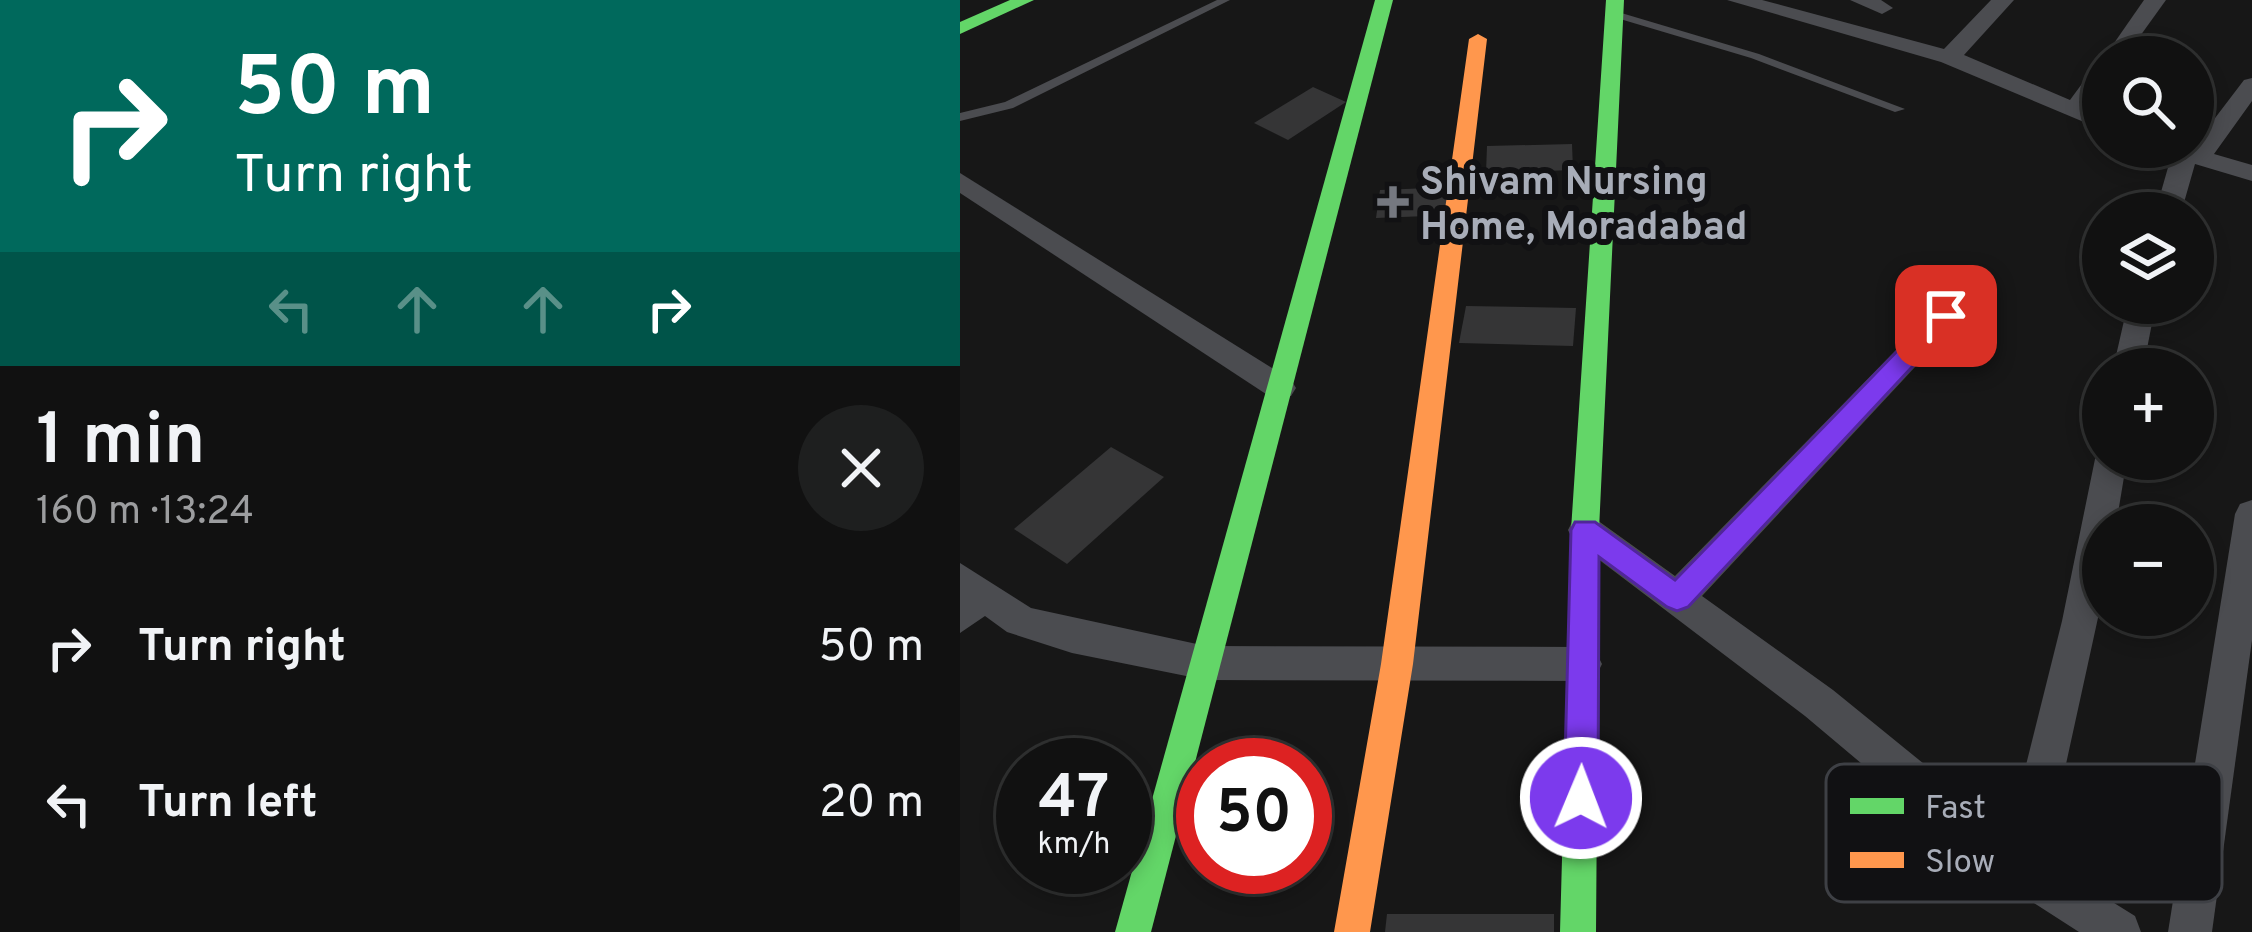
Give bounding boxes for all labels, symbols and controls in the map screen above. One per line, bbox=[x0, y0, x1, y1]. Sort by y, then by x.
map controls bbox=[2082, 36, 2214, 636]
button: search bbox=[2082, 36, 2214, 168]
text: 50 m bbox=[234, 39, 435, 145]
icon: right bbox=[36, 48, 192, 204]
text: Turn right bbox=[234, 143, 473, 212]
place label: Shivam Nursing Home, Moradabad bbox=[1420, 160, 1747, 254]
marker: Shivam Nursing Home, Moradabad bbox=[1377, 186, 1409, 218]
button: layers bbox=[2082, 192, 2214, 324]
pin bbox=[1895, 265, 1997, 367]
icon: left bbox=[258, 276, 324, 342]
icon: ahead bbox=[384, 276, 450, 342]
icon: ahead bbox=[510, 276, 576, 342]
icon: right bbox=[636, 276, 702, 342]
icon: arrive bbox=[1913, 283, 1979, 349]
button: + bbox=[2082, 348, 2214, 480]
text: 1 min bbox=[36, 398, 206, 490]
button: close bbox=[798, 405, 924, 531]
text: 160 m · 13:24 bbox=[36, 489, 254, 538]
button: − bbox=[2082, 504, 2214, 636]
icon: right bbox=[36, 615, 102, 681]
text: Turn right bbox=[138, 620, 346, 677]
text: 50 m bbox=[819, 620, 924, 677]
position arrow bbox=[1518, 735, 1644, 861]
speed limit sign: 50 bbox=[1176, 738, 1332, 894]
text: 47 bbox=[1039, 763, 1109, 839]
legend bbox=[1826, 764, 2222, 902]
icon: left bbox=[36, 771, 102, 837]
text: Turn left bbox=[138, 776, 317, 833]
text: 20 m bbox=[819, 776, 924, 833]
text: Fast bbox=[1925, 789, 1986, 831]
text: km/h bbox=[1038, 827, 1110, 864]
text: Slow bbox=[1925, 843, 1995, 885]

